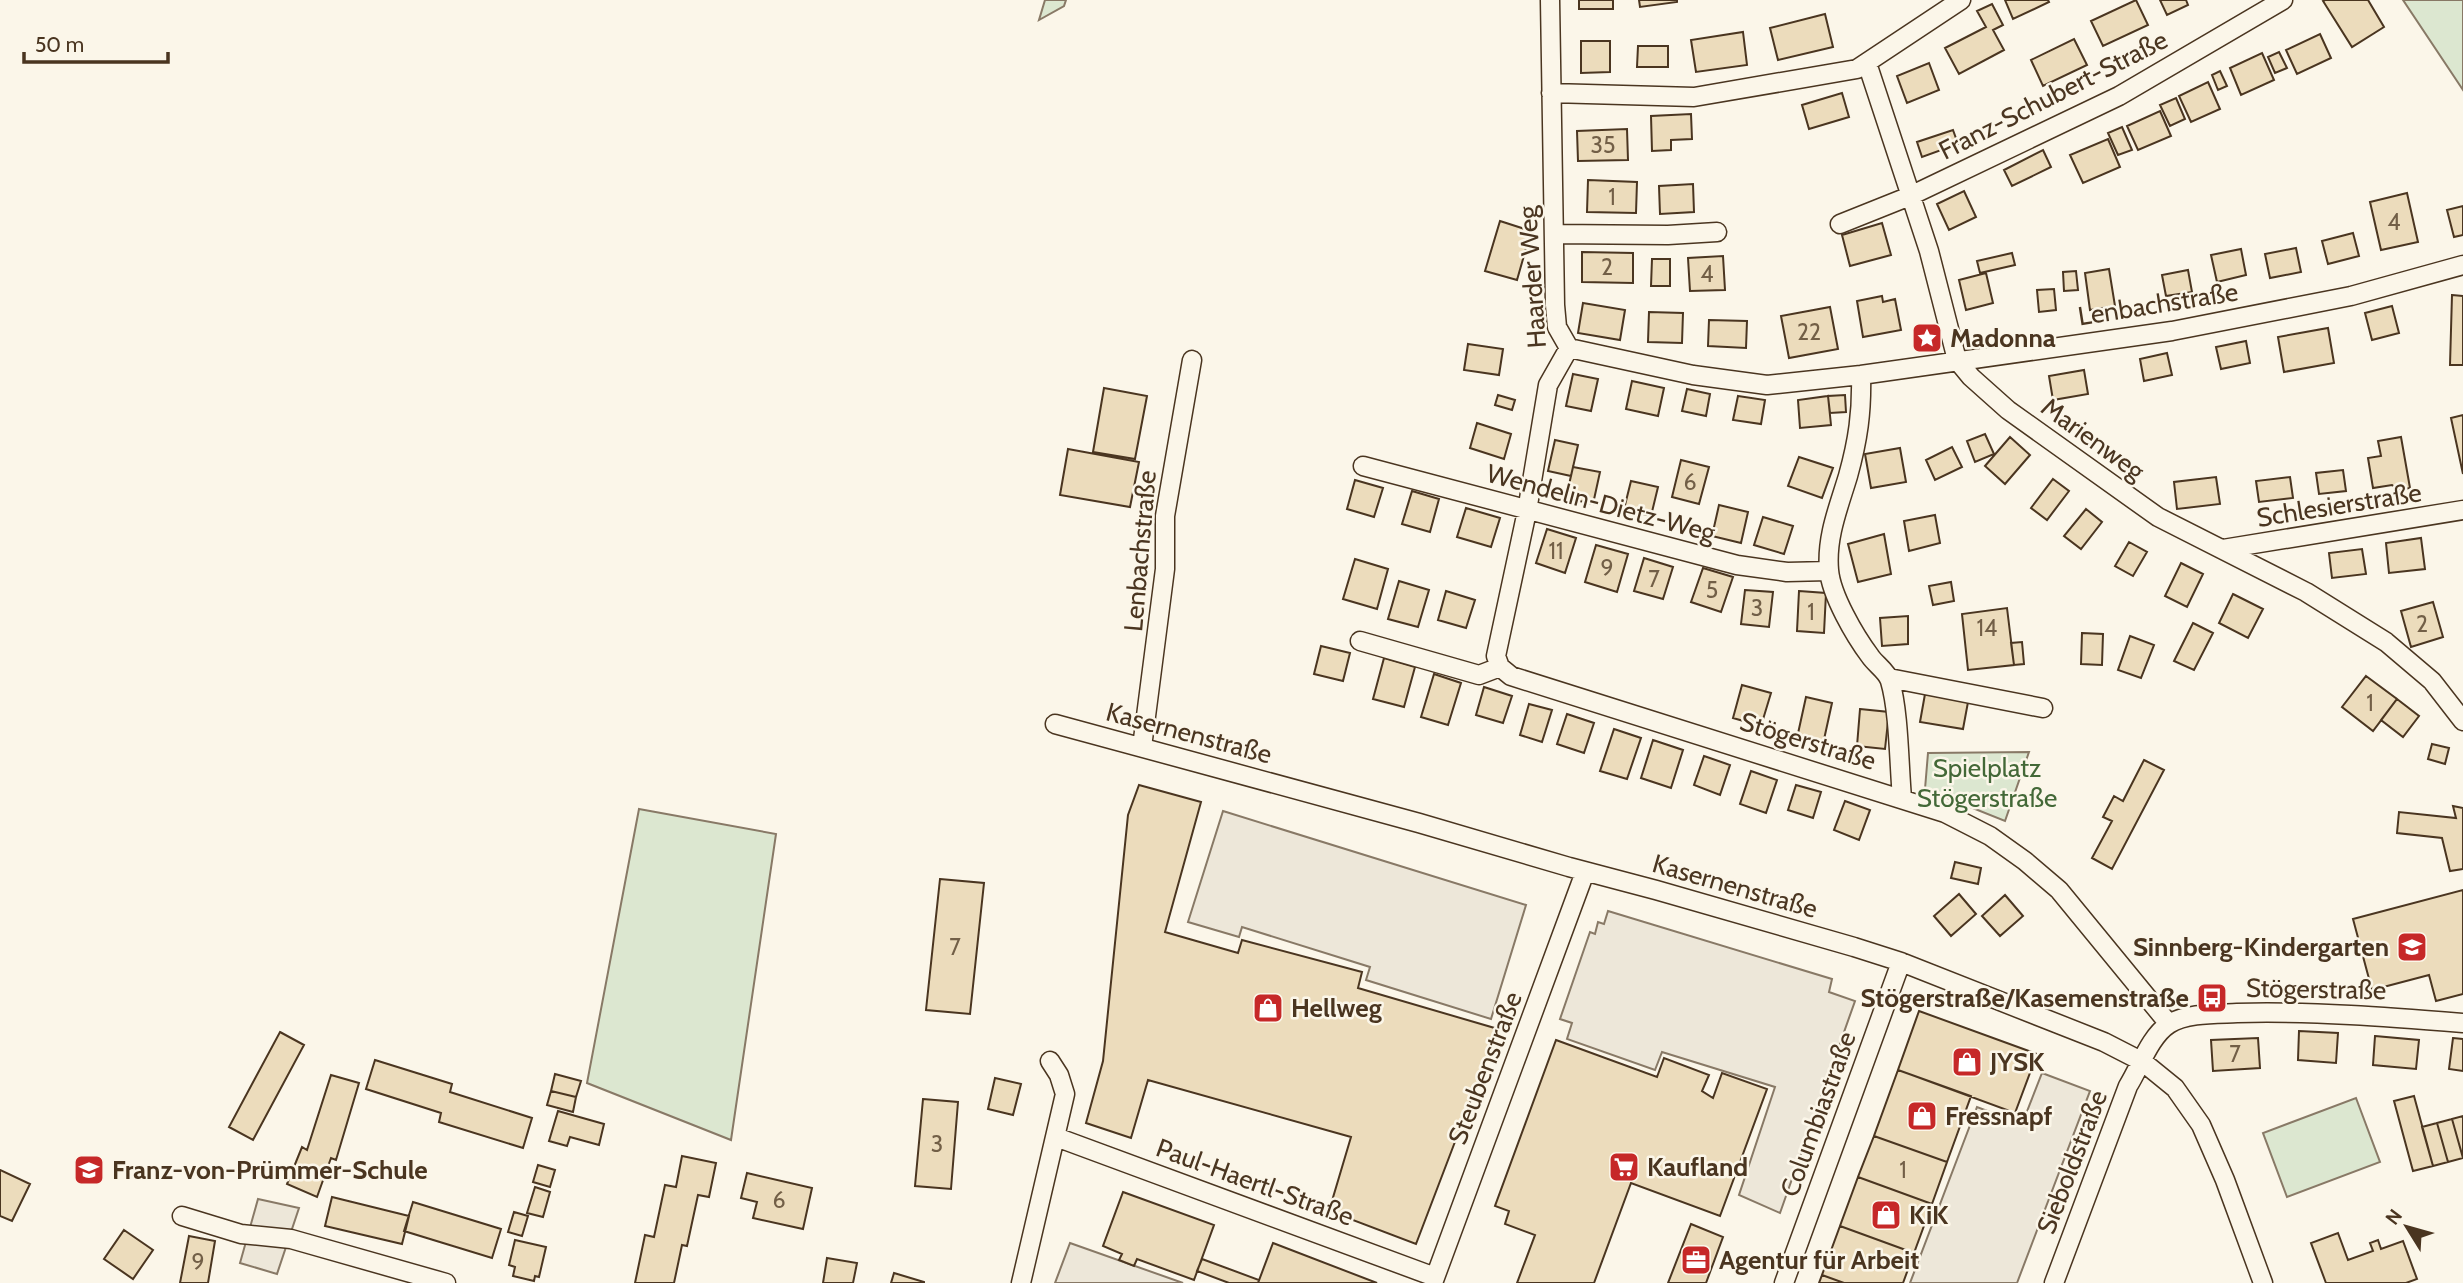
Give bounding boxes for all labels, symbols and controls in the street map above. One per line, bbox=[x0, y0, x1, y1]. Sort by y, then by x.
scale bar bbox=[24, 21, 168, 65]
street label: Franz-Schubert-Straße bbox=[1933, 23, 2173, 167]
text: 50 m bbox=[35, 32, 84, 57]
house number: 35 bbox=[1591, 131, 1615, 159]
house number: 1 bbox=[1608, 183, 1616, 211]
street label: Haarder Weg bbox=[1511, 204, 1553, 349]
house number: 4 bbox=[2387, 208, 2401, 236]
house number: 2 bbox=[1601, 253, 1613, 281]
house number: 4 bbox=[1700, 260, 1714, 288]
street label: Lenbachstraße bbox=[2076, 276, 2240, 332]
house number: 22 bbox=[1797, 318, 1821, 346]
place icon: Madonna bbox=[1910, 321, 1944, 355]
place label: Madonna bbox=[1950, 322, 2056, 354]
street label: Marienweg bbox=[2035, 391, 2152, 488]
street label: Wendelin-Dietz-Weg bbox=[1483, 457, 1720, 549]
house number: 6 bbox=[1683, 468, 1697, 496]
street label: Lenbachstraße bbox=[1117, 469, 1163, 633]
street label: Schlesierstraße bbox=[2254, 476, 2424, 534]
house number: 11 bbox=[1549, 537, 1564, 565]
house number: 9 bbox=[1600, 554, 1614, 582]
house number: 7 bbox=[1648, 565, 1660, 593]
house number: 5 bbox=[1706, 576, 1718, 604]
house number: 3 bbox=[1751, 594, 1763, 622]
house number: 1 bbox=[1807, 598, 1815, 626]
house number: 2 bbox=[2416, 610, 2428, 638]
house number: 14 bbox=[1977, 614, 1997, 642]
house number: 1 bbox=[2366, 689, 2374, 717]
street label: Kasernenstraße bbox=[1103, 696, 1275, 770]
street label: Stögerstraße bbox=[1736, 705, 1880, 777]
park label: Spielplatz Stögerstraße bbox=[1917, 752, 2057, 814]
street label: Kasernenstraße bbox=[1649, 847, 1821, 925]
school or university icon: Sinnberg-Kindergarten bbox=[2395, 930, 2429, 964]
place label: Sinnberg-Kindergarten bbox=[2133, 931, 2389, 963]
house number: 7 bbox=[949, 933, 961, 961]
street label: Stögerstraße bbox=[2246, 972, 2386, 1006]
bus stop icon: Stögerstraße/Kasemenstraße bbox=[2195, 981, 2229, 1015]
place label: Stögerstraße/Kasemenstraße bbox=[1861, 982, 2189, 1014]
street label: Steubenstraße bbox=[1441, 987, 1529, 1149]
shop icon: Hellweg bbox=[1251, 991, 1285, 1025]
place label: Hellweg bbox=[1291, 992, 1382, 1024]
street label: Columbiastraße bbox=[1773, 1027, 1863, 1201]
house number: 7 bbox=[2229, 1040, 2241, 1068]
shop icon: JYSK bbox=[1950, 1045, 1984, 1079]
place label: JYSK bbox=[1989, 1046, 2045, 1078]
street label: Sieboldstraße bbox=[2030, 1086, 2114, 1238]
shop icon: Fressnapf bbox=[1905, 1099, 1939, 1133]
place label: Fressnapf bbox=[1945, 1100, 2052, 1132]
house number: 3 bbox=[931, 1130, 943, 1158]
street label: Paul-Haertl-Straße bbox=[1152, 1131, 1358, 1233]
supermarket icon: Kaufland bbox=[1607, 1150, 1641, 1184]
place label: Kaufland bbox=[1647, 1151, 1748, 1183]
school or university icon: Franz-von-Prümmer-Schule bbox=[72, 1153, 106, 1187]
place label: Franz-von-Prümmer-Schule bbox=[112, 1154, 428, 1186]
house number: 1 bbox=[1899, 1156, 1907, 1184]
house number: 6 bbox=[772, 1186, 786, 1214]
north arrow bbox=[2372, 1192, 2442, 1262]
shop icon: KiK bbox=[1869, 1198, 1903, 1232]
place label: KiK bbox=[1909, 1199, 1949, 1231]
text: N bbox=[2381, 1205, 2407, 1229]
office icon: Agentur für Arbeit bbox=[1679, 1243, 1713, 1277]
place label: Agentur für Arbeit bbox=[1719, 1244, 1919, 1276]
house number: 9 bbox=[191, 1248, 205, 1276]

